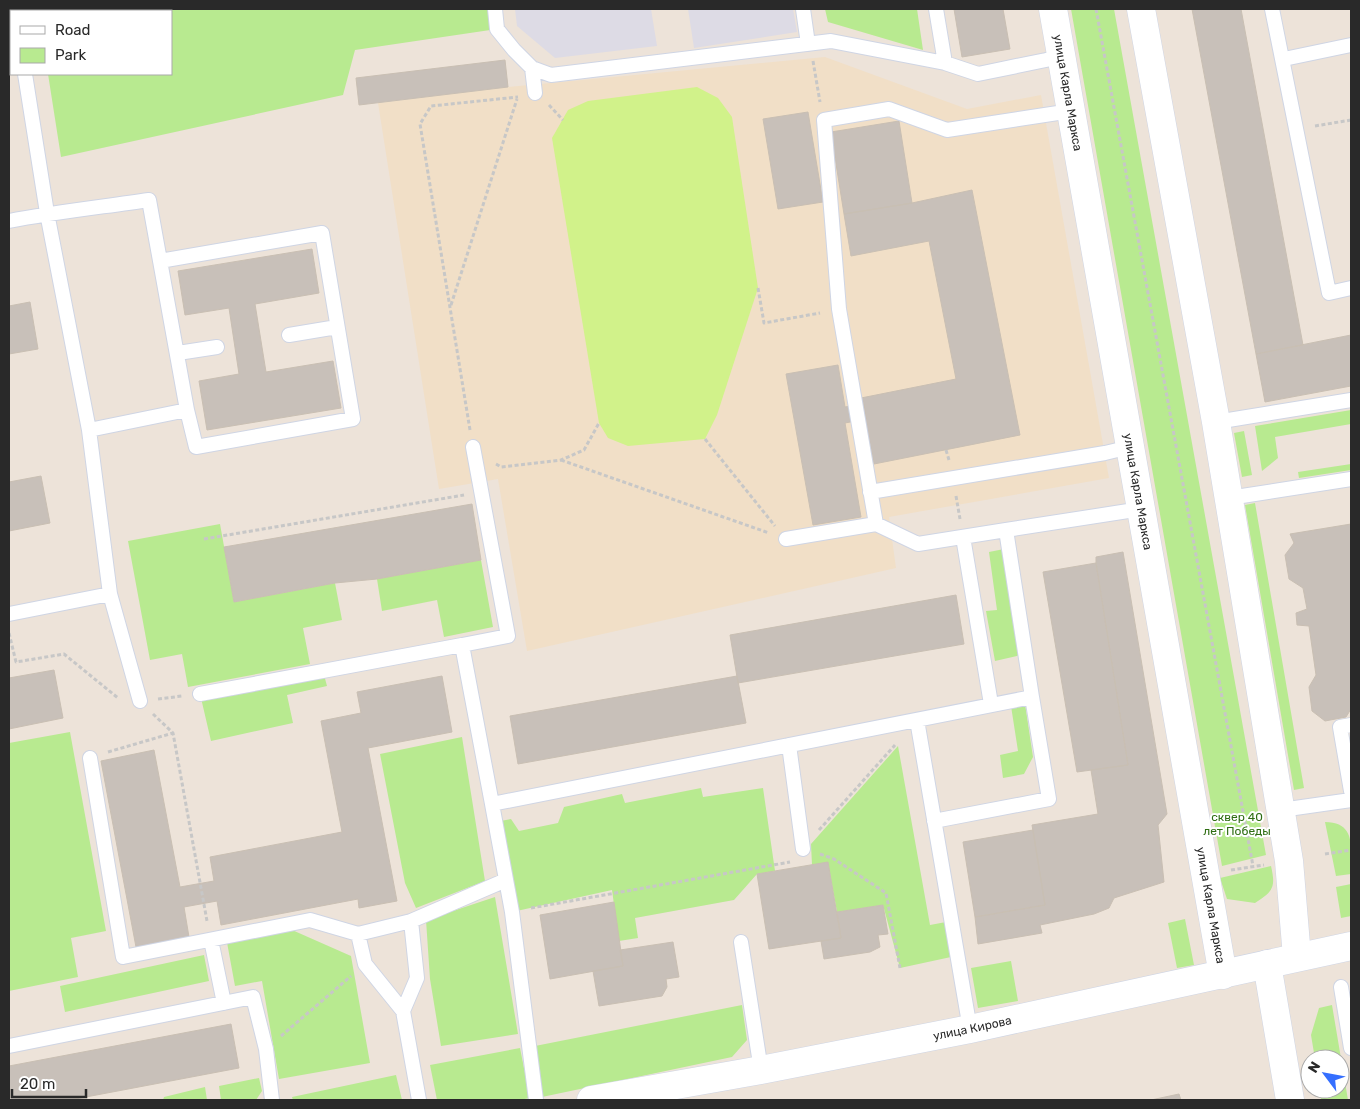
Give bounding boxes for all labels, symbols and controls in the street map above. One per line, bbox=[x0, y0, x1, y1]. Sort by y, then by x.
legend bbox=[10, 10, 172, 75]
text: Road bbox=[55, 21, 91, 39]
street label: улица Карла Маркса bbox=[1051, 33, 1085, 152]
text: Park bbox=[55, 46, 86, 64]
street label: улица Карла Маркса bbox=[1121, 432, 1155, 551]
park label: сквер 40 лет Победы bbox=[1203, 810, 1271, 838]
street label: улица Карла Маркса bbox=[1194, 846, 1228, 965]
street label: улица Кирова bbox=[932, 1013, 1013, 1043]
north arrow bbox=[1300, 1049, 1350, 1099]
text: N bbox=[1305, 1059, 1324, 1076]
scale bar bbox=[12, 1066, 86, 1098]
text: 20 m bbox=[20, 1075, 55, 1093]

